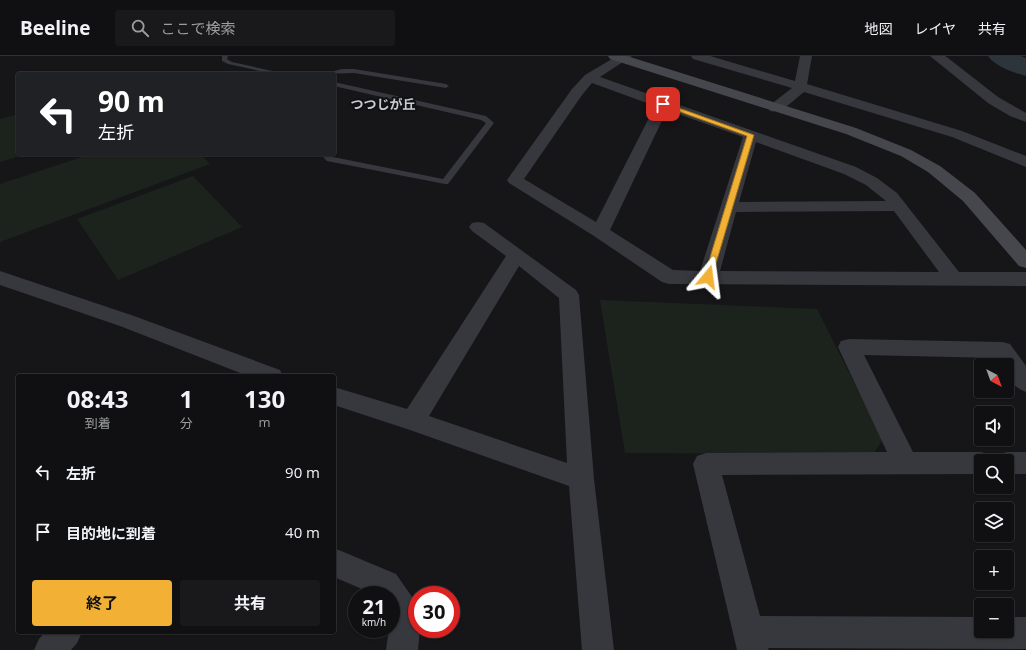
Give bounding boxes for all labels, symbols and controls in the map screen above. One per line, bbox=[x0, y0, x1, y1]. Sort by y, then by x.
search box bbox=[115, 10, 395, 46]
text: Beeline bbox=[20, 15, 91, 41]
icon: search bbox=[129, 17, 151, 39]
text: ここで検索 bbox=[161, 18, 236, 38]
text: 地図 bbox=[864, 19, 892, 38]
text: レイヤ bbox=[914, 19, 956, 38]
text: 共有 bbox=[978, 19, 1006, 38]
text: 90 m bbox=[98, 82, 165, 120]
pin bbox=[646, 87, 680, 121]
icon: left bbox=[32, 88, 84, 140]
icon: arrive bbox=[652, 93, 674, 115]
district label: つつじが丘 bbox=[350, 95, 416, 113]
text: 左折 bbox=[98, 120, 134, 144]
position arrow bbox=[687, 256, 729, 298]
north arrow bbox=[974, 358, 1014, 398]
map controls bbox=[974, 358, 1014, 638]
text: 08:43 bbox=[67, 382, 129, 415]
text: 1 bbox=[179, 382, 193, 415]
text: 130 bbox=[244, 382, 285, 415]
button: sound bbox=[974, 406, 1014, 446]
text: m bbox=[259, 413, 271, 431]
text: 到着 bbox=[85, 414, 111, 432]
text: 分 bbox=[180, 414, 193, 432]
button: search bbox=[974, 454, 1014, 494]
icon: left bbox=[32, 461, 54, 483]
text: 90 m bbox=[285, 462, 320, 482]
text: 左折 bbox=[66, 463, 96, 483]
button: layers bbox=[974, 502, 1014, 542]
icon: arrive bbox=[32, 521, 54, 543]
text: 40 m bbox=[285, 522, 320, 542]
text: 目的地に到着 bbox=[66, 523, 156, 543]
button: + bbox=[974, 550, 1014, 590]
button: 終了 bbox=[32, 580, 172, 626]
button: 共有 bbox=[180, 580, 320, 626]
speed limit sign: 30 bbox=[408, 586, 460, 638]
text: 21 bbox=[363, 593, 385, 620]
button: − bbox=[974, 598, 1014, 638]
text: km/h bbox=[362, 615, 386, 629]

